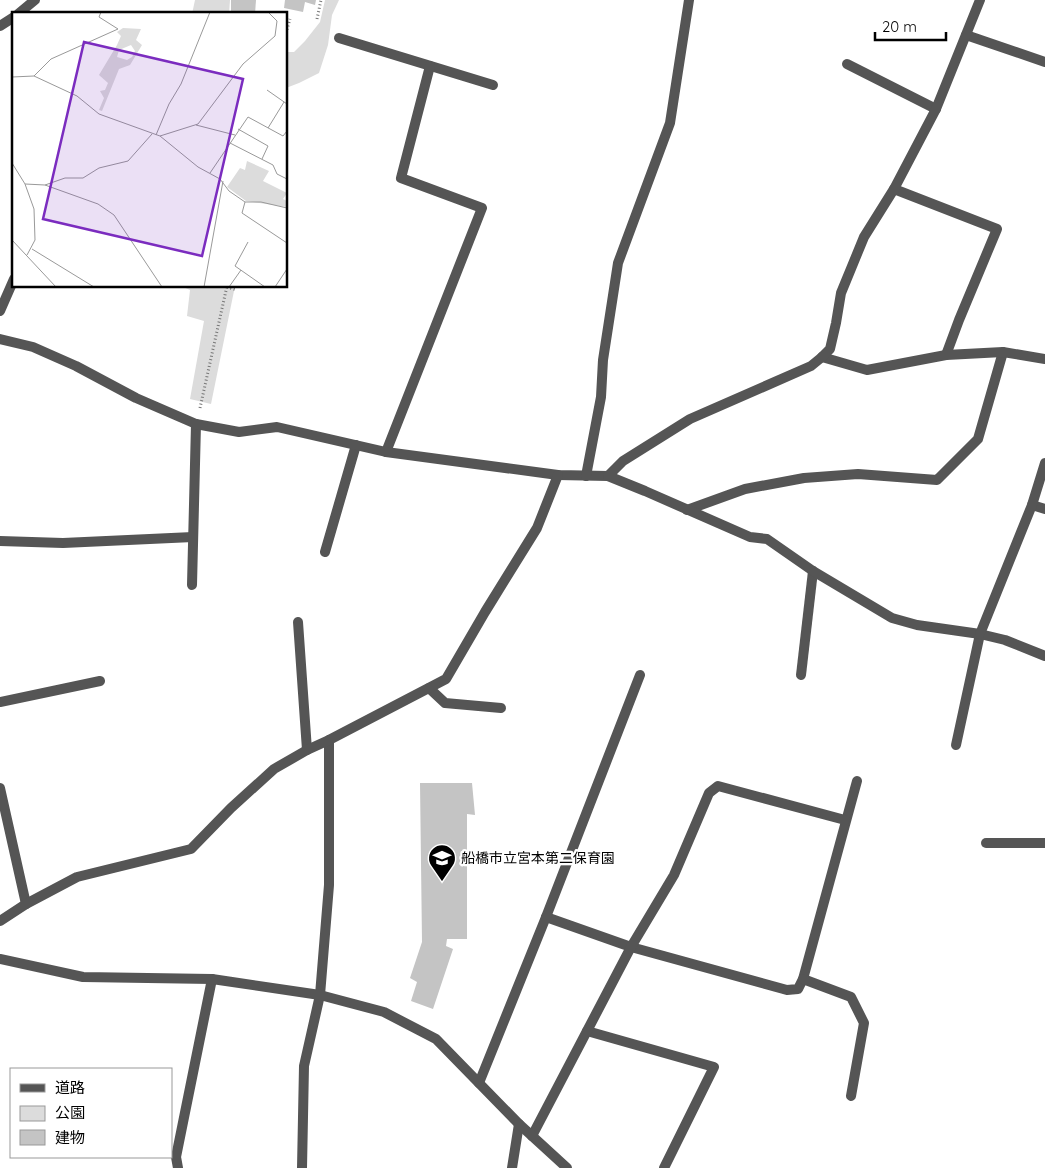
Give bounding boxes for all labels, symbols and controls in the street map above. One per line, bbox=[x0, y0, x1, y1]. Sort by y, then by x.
scale bar bbox=[875, 10, 946, 42]
inset map bbox=[12, 12, 288, 288]
text: 20 m bbox=[882, 17, 917, 36]
school or university icon: 船橋市立宮本第二保育園 bbox=[427, 843, 457, 882]
place label: 船橋市立宮本第二保育園 bbox=[461, 849, 615, 867]
legend bbox=[10, 1068, 172, 1158]
text: 道路 bbox=[55, 1078, 85, 1097]
text: 公園 bbox=[55, 1103, 85, 1122]
text: 建物 bbox=[55, 1128, 85, 1147]

